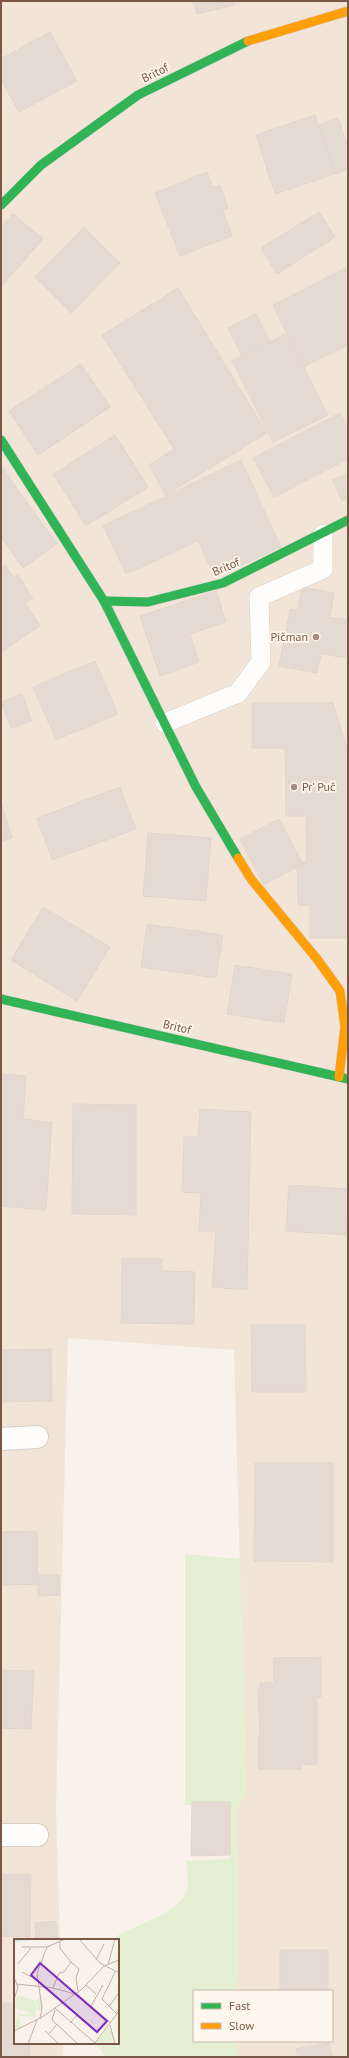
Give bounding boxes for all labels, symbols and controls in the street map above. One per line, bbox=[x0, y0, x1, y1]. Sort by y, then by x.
street label: Britof bbox=[139, 59, 172, 86]
street label: Britof bbox=[210, 554, 243, 579]
place label: Pičman bbox=[270, 629, 308, 644]
marker: Pičman bbox=[311, 632, 321, 642]
place label: Pr' Puč bbox=[302, 779, 336, 794]
marker: Pr' Puč bbox=[289, 782, 299, 792]
street label: Britof bbox=[162, 1016, 194, 1037]
inset map bbox=[14, 1939, 119, 2044]
legend bbox=[193, 1990, 333, 2042]
text: Fast bbox=[229, 1998, 250, 2013]
text: Slow bbox=[229, 2018, 254, 2033]

